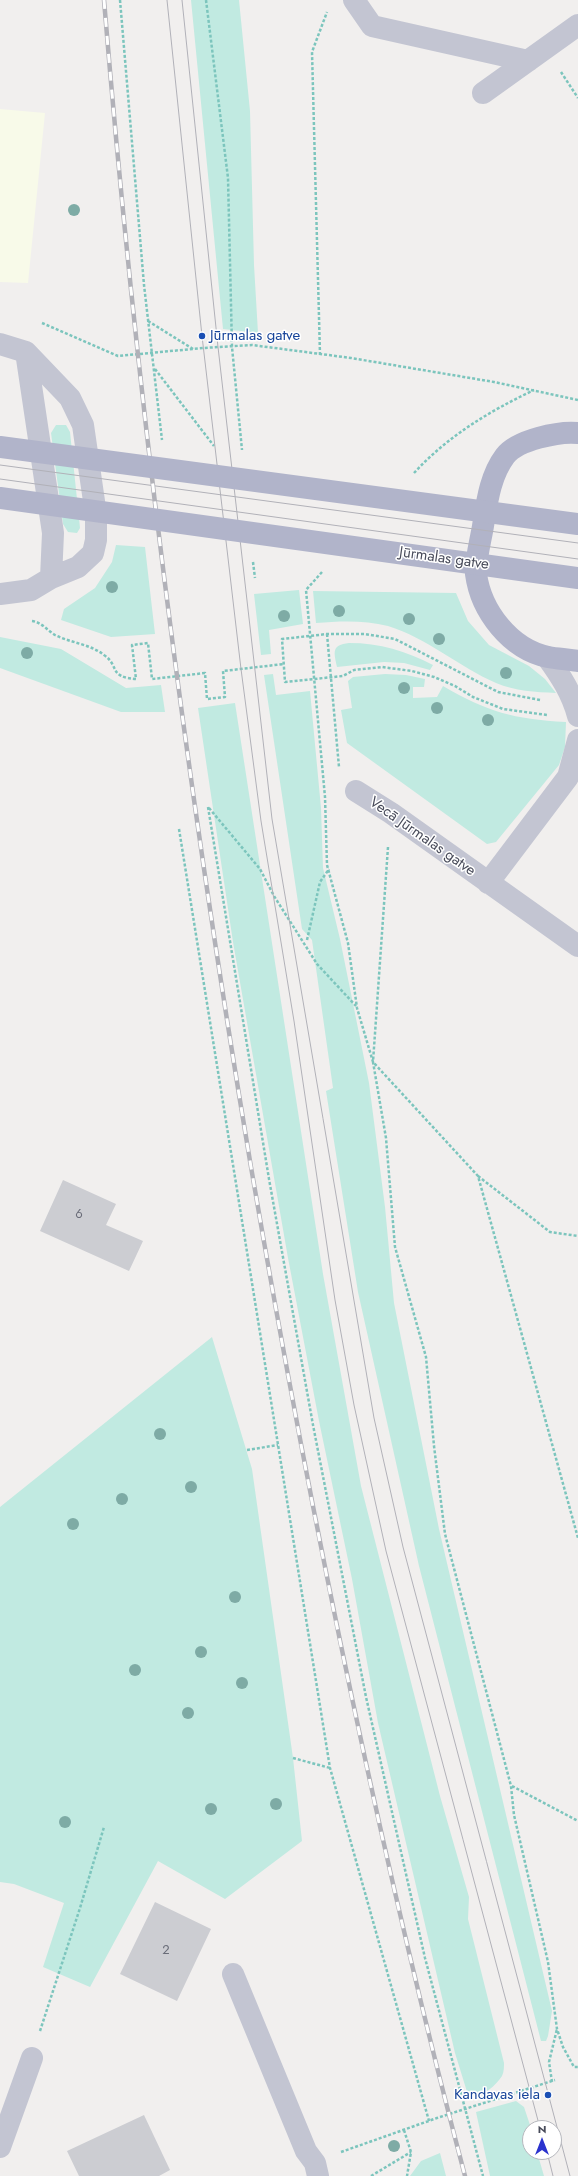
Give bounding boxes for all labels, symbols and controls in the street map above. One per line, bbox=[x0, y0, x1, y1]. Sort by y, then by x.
place label: Jūrmalas gatve bbox=[210, 327, 300, 345]
marker: Jūrmalas gatve bbox=[197, 331, 207, 341]
street label: Jūrmalas gatve bbox=[398, 544, 490, 574]
street label: Vecā Jūrmalas gatve bbox=[365, 794, 479, 880]
house number: 6 bbox=[75, 1207, 83, 1223]
house number: 2 bbox=[162, 1943, 170, 1959]
place label: Kandavas iela bbox=[454, 2086, 540, 2104]
marker: Kandavas iela bbox=[543, 2090, 553, 2100]
north arrow bbox=[522, 2120, 562, 2160]
text: N bbox=[538, 2121, 546, 2137]

